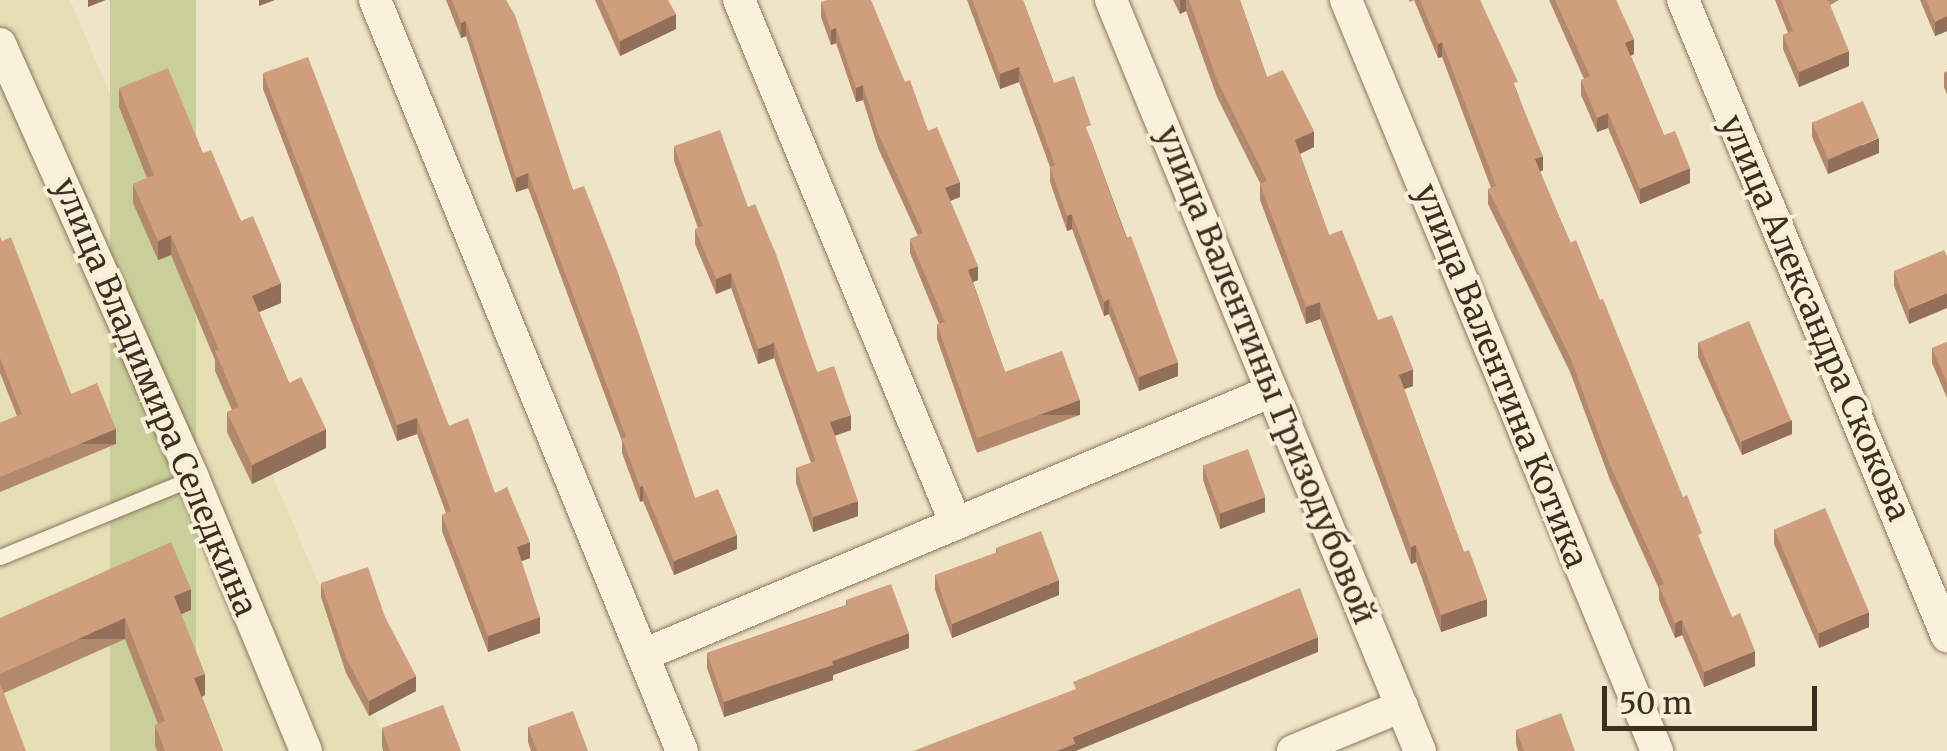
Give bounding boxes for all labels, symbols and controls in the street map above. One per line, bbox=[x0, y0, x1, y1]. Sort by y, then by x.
street label: улица Александра Скокова bbox=[1712, 109, 1918, 527]
street label: улица Валентины Гризодубовой bbox=[1148, 120, 1384, 630]
street label: улица Владимира Селедкина bbox=[45, 172, 265, 622]
street label: улица Валентина Котика bbox=[1406, 179, 1596, 573]
scale bar bbox=[1607, 666, 1822, 728]
text: 50 m bbox=[1619, 684, 1692, 722]

